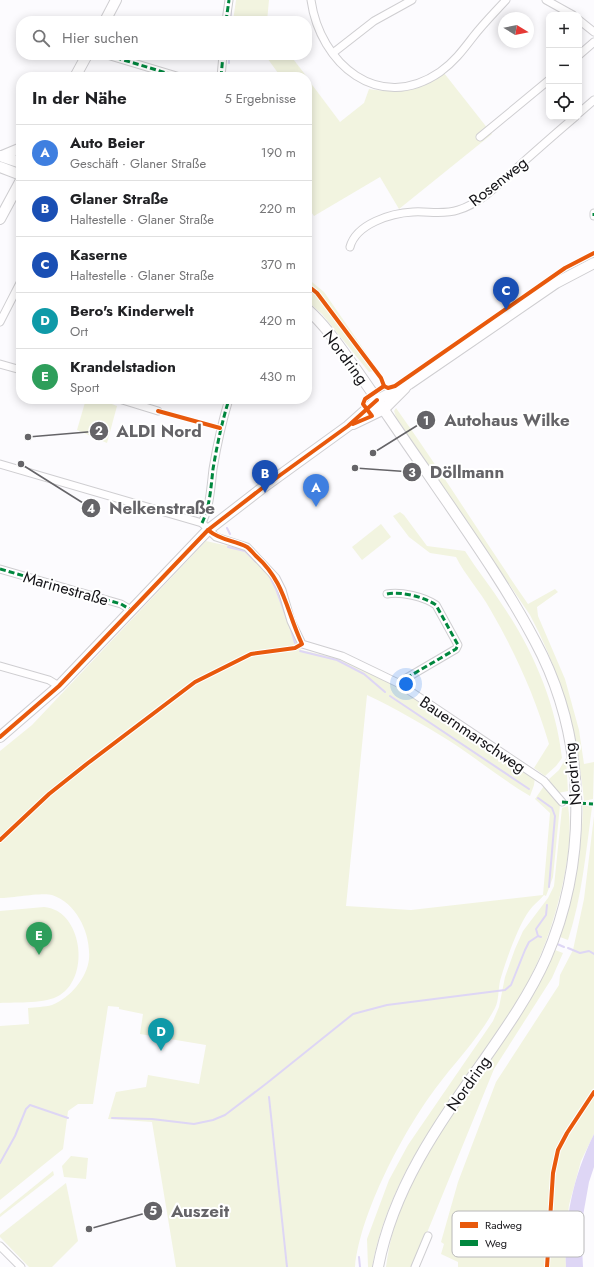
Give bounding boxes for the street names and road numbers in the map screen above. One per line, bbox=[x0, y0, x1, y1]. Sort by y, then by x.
street label: Rosenweg bbox=[464, 151, 532, 212]
street label: Nordring bbox=[317, 325, 374, 389]
street label: Marinestraße bbox=[21, 565, 111, 612]
street label: Bauernmarschweg bbox=[415, 690, 530, 778]
street label: Nordring bbox=[558, 741, 587, 806]
street label: Nordring bbox=[441, 1051, 496, 1116]

